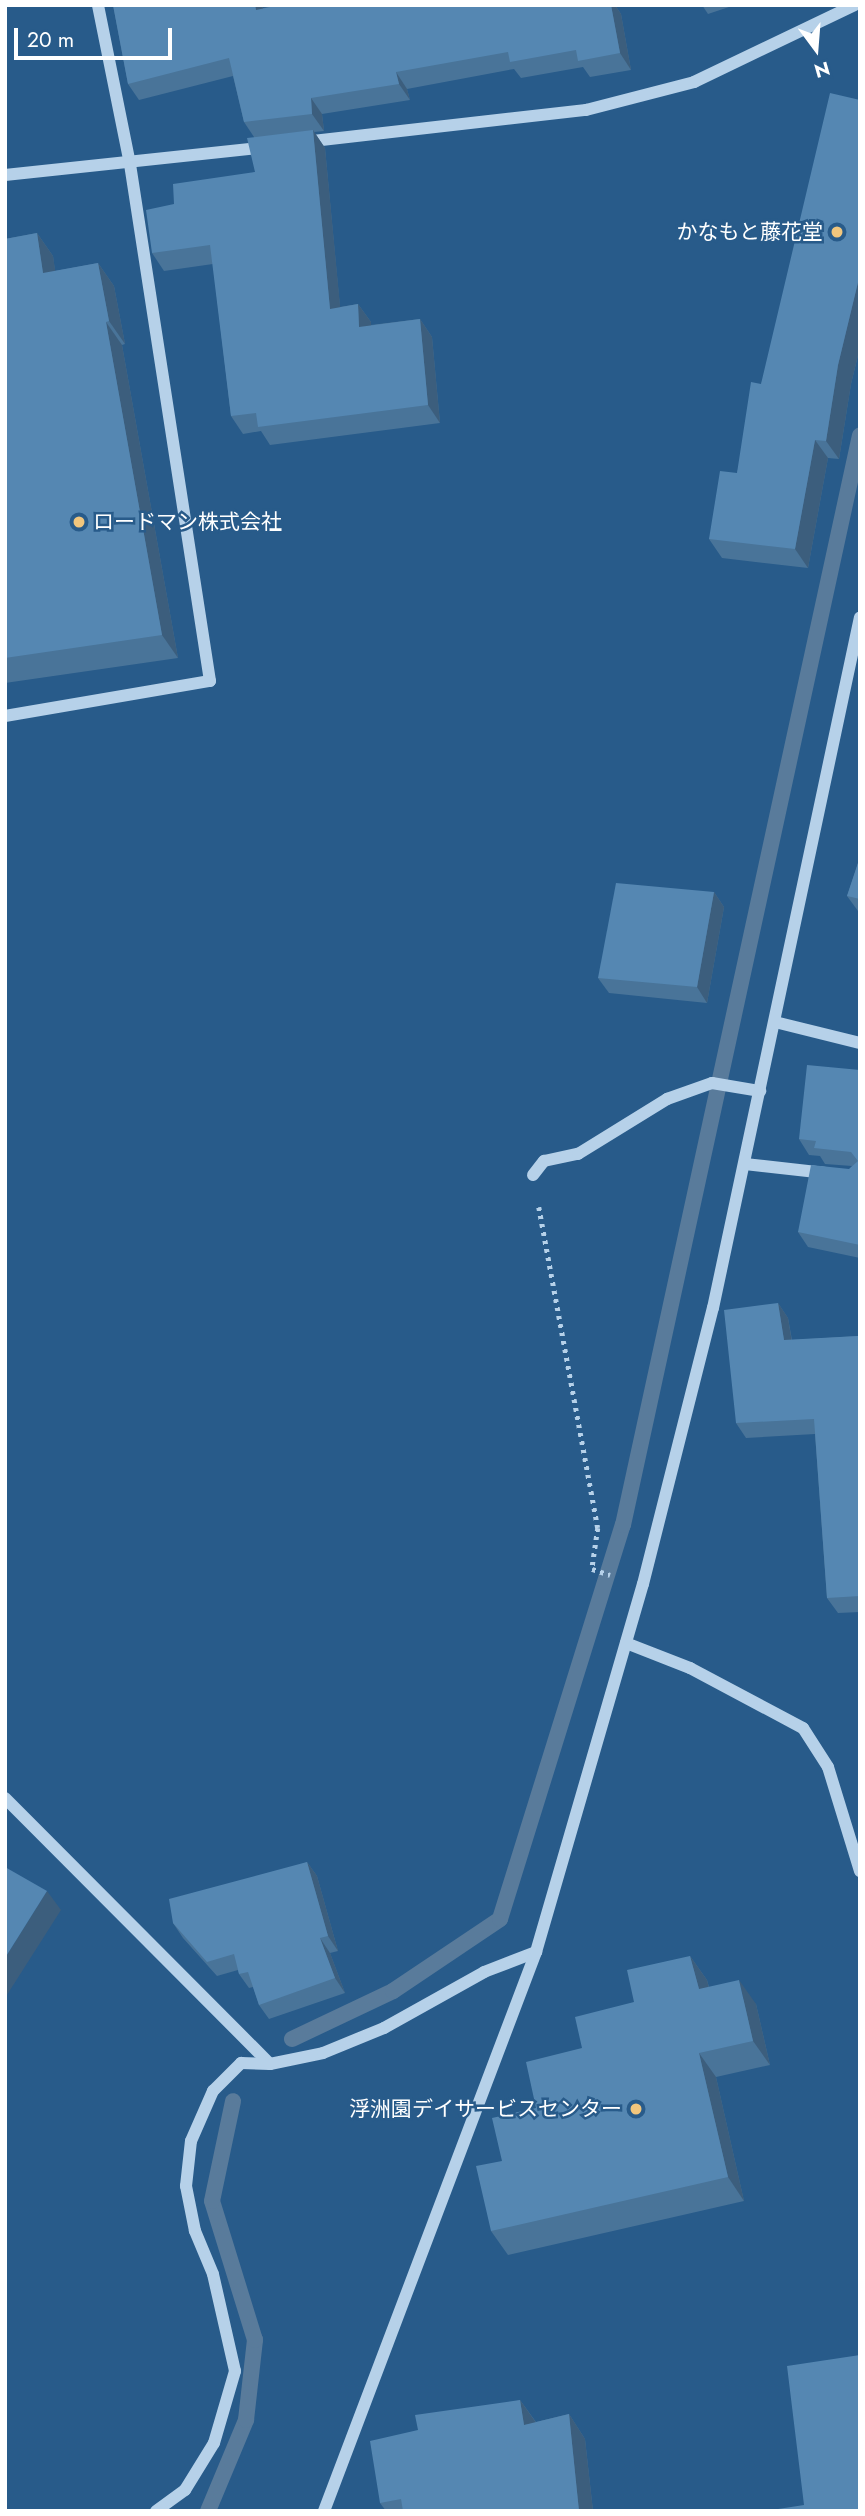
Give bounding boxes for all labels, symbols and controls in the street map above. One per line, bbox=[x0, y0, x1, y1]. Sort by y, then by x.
scale bar bbox=[18, 14, 175, 58]
north arrow bbox=[781, 14, 851, 84]
text: 20 m bbox=[27, 25, 74, 55]
text: N bbox=[811, 55, 833, 85]
place label: かなもと藤花堂 bbox=[676, 219, 823, 245]
marker: かなもと藤花堂 bbox=[829, 224, 845, 240]
place label: ロードマン株式会社 bbox=[93, 509, 282, 535]
marker: ロードマン株式会社 bbox=[71, 514, 87, 530]
place label: 浮洲園デイサービスセンター bbox=[349, 2096, 622, 2122]
marker: 浮洲園デイサービスセンター bbox=[628, 2101, 644, 2117]

